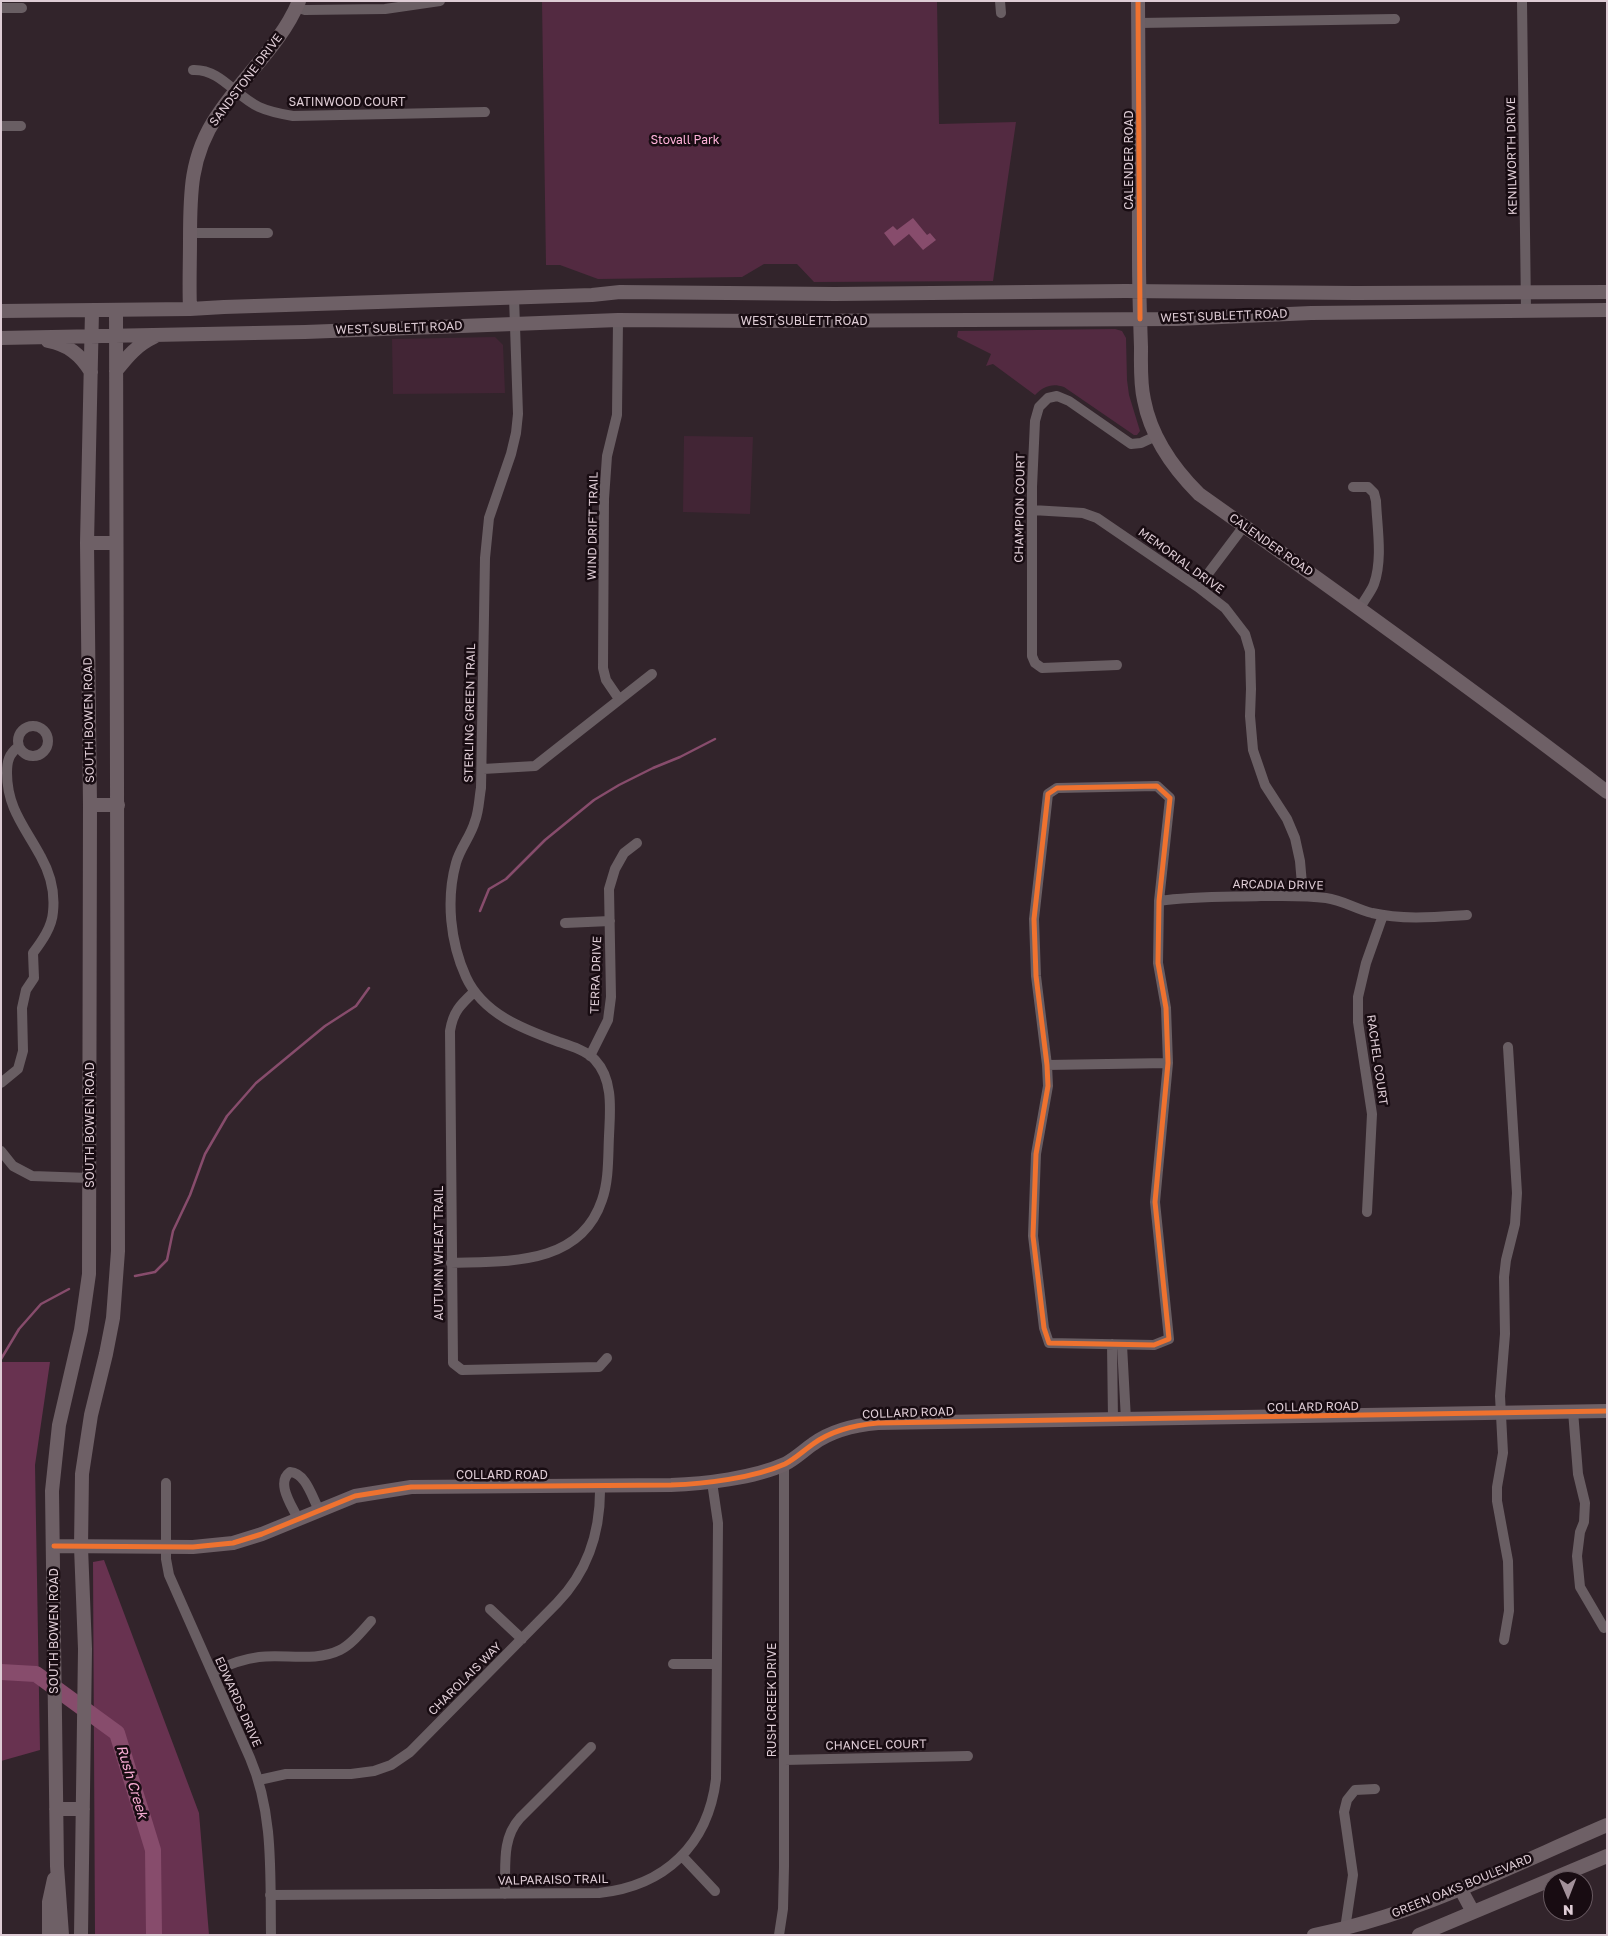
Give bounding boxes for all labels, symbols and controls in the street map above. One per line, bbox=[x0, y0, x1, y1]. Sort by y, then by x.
street label: SANDSTONE DRIVE bbox=[207, 31, 285, 129]
street label: SATINWOOD COURT bbox=[289, 95, 405, 109]
street label: KENILWORTH DRIVE bbox=[1504, 97, 1520, 215]
street label: CALENDER ROAD bbox=[1122, 110, 1136, 210]
park label: Stovall Park bbox=[651, 133, 719, 147]
street label: WEST SUBLETT ROAD bbox=[1160, 307, 1288, 325]
street label: WEST SUBLETT ROAD bbox=[740, 314, 868, 328]
street label: WEST SUBLETT ROAD bbox=[335, 319, 463, 337]
street label: CHAMPION COURT bbox=[1012, 453, 1028, 563]
street label: WIND DRIFT TRAIL bbox=[585, 472, 601, 580]
street label: CALENDER ROAD bbox=[1226, 511, 1316, 579]
street label: MEMORIAL DRIVE bbox=[1135, 525, 1227, 597]
street label: STERLING GREEN TRAIL bbox=[462, 643, 478, 783]
street label: SOUTH BOWEN ROAD bbox=[81, 657, 97, 783]
street label: ARCADIA DRIVE bbox=[1232, 877, 1324, 893]
street label: TERRA DRIVE bbox=[587, 936, 605, 1014]
street label: RACHEL COURT bbox=[1363, 1014, 1391, 1106]
street label: SOUTH BOWEN ROAD bbox=[83, 1062, 97, 1188]
street label: AUTUMN WHEAT TRAIL bbox=[432, 1186, 446, 1320]
street label: COLLARD ROAD bbox=[1267, 1399, 1359, 1415]
street label: COLLARD ROAD bbox=[862, 1404, 954, 1422]
street label: COLLARD ROAD bbox=[456, 1468, 548, 1482]
street label: SOUTH BOWEN ROAD bbox=[47, 1568, 61, 1694]
street label: CHAROLAIS WAY bbox=[425, 1639, 505, 1719]
street label: RUSH CREEK DRIVE bbox=[765, 1643, 779, 1757]
street label: EDWARDS DRIVE bbox=[212, 1655, 264, 1749]
street label: CHANCEL COURT bbox=[825, 1737, 927, 1753]
water label: Rush Creek bbox=[113, 1743, 151, 1821]
street label: GREEN OAKS BOULEVARD bbox=[1390, 1851, 1534, 1921]
north arrow bbox=[1543, 1871, 1593, 1921]
street label: VALPARAISO TRAIL bbox=[498, 1872, 608, 1888]
text: N bbox=[1563, 1902, 1574, 1919]

